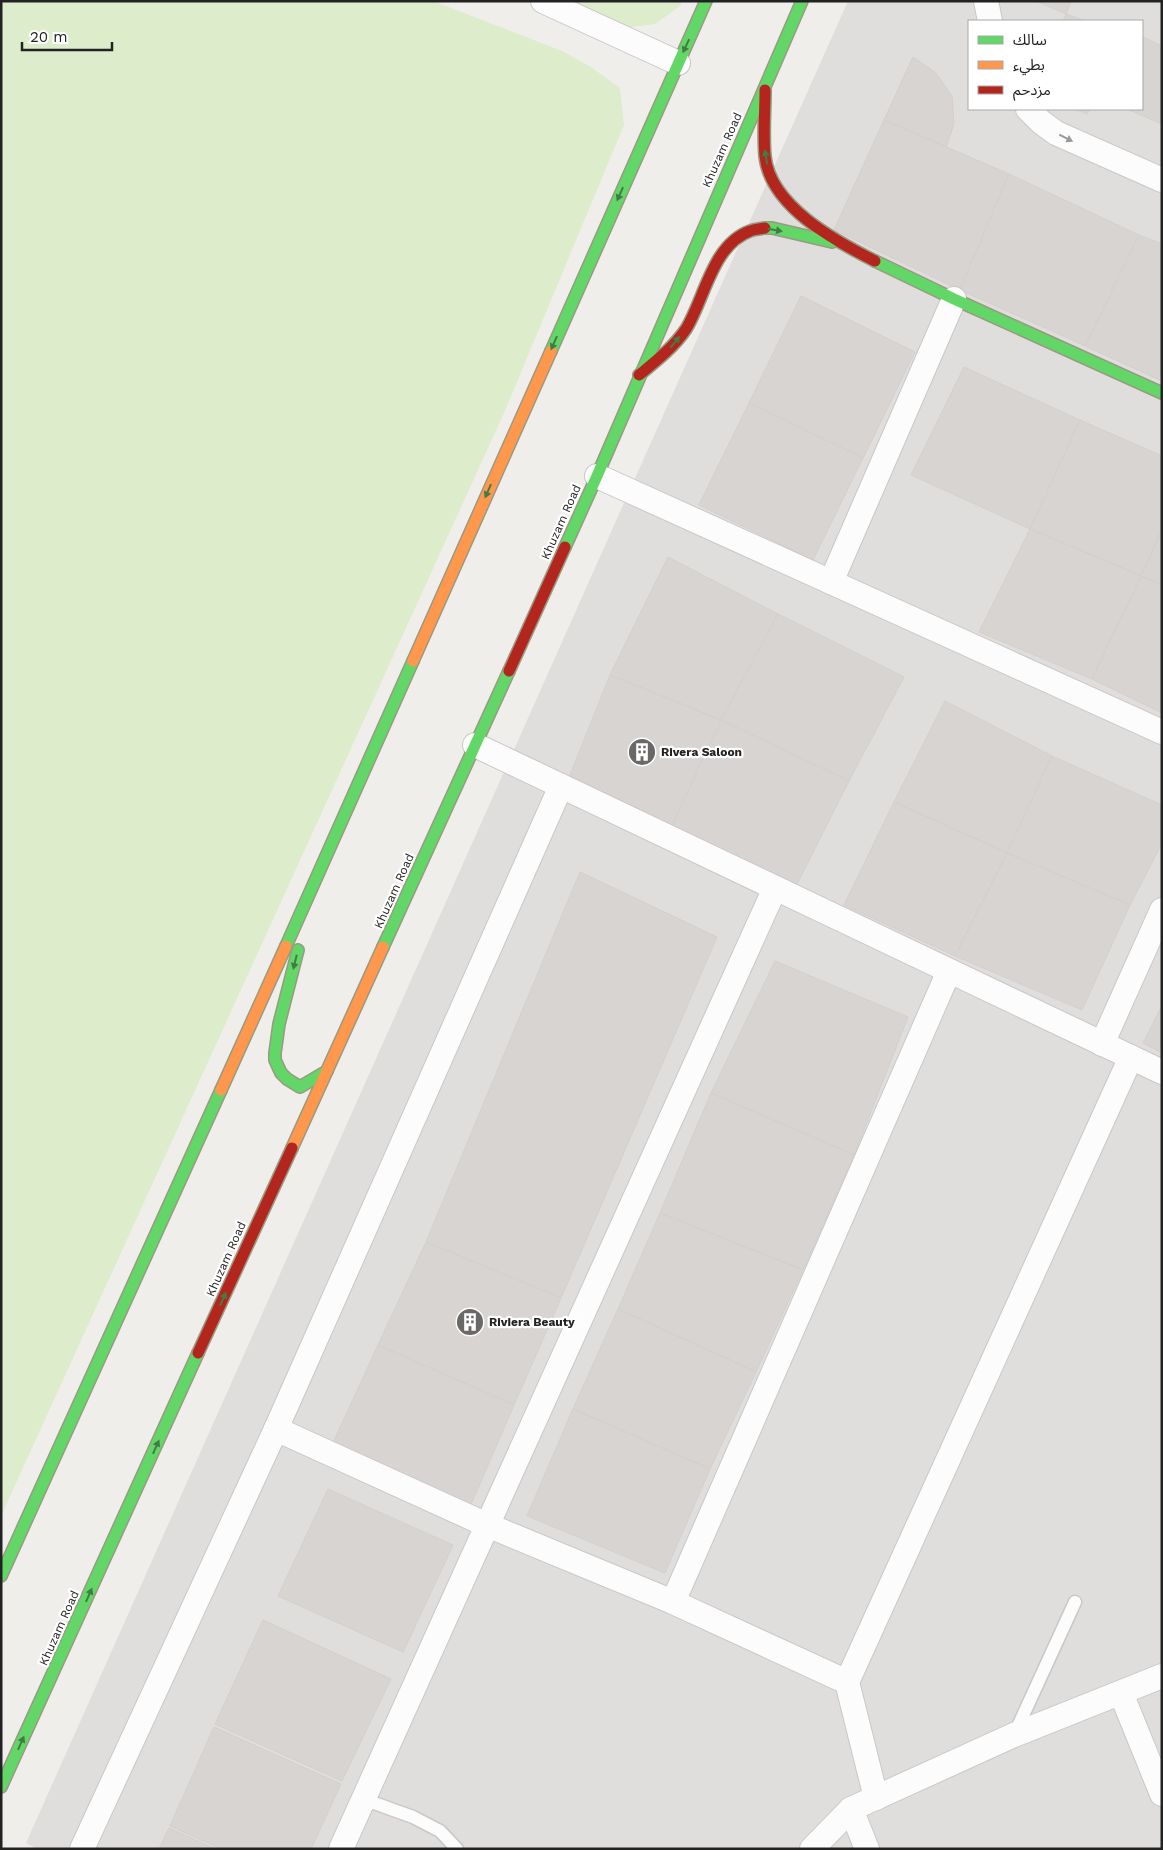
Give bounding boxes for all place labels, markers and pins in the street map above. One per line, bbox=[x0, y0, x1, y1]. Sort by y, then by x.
building icon: Rivera Saloon bbox=[627, 737, 657, 767]
place label: Rivera Saloon bbox=[661, 745, 742, 759]
building icon: Riviera Beauty bbox=[455, 1307, 485, 1337]
place label: Riviera Beauty bbox=[489, 1315, 575, 1329]

